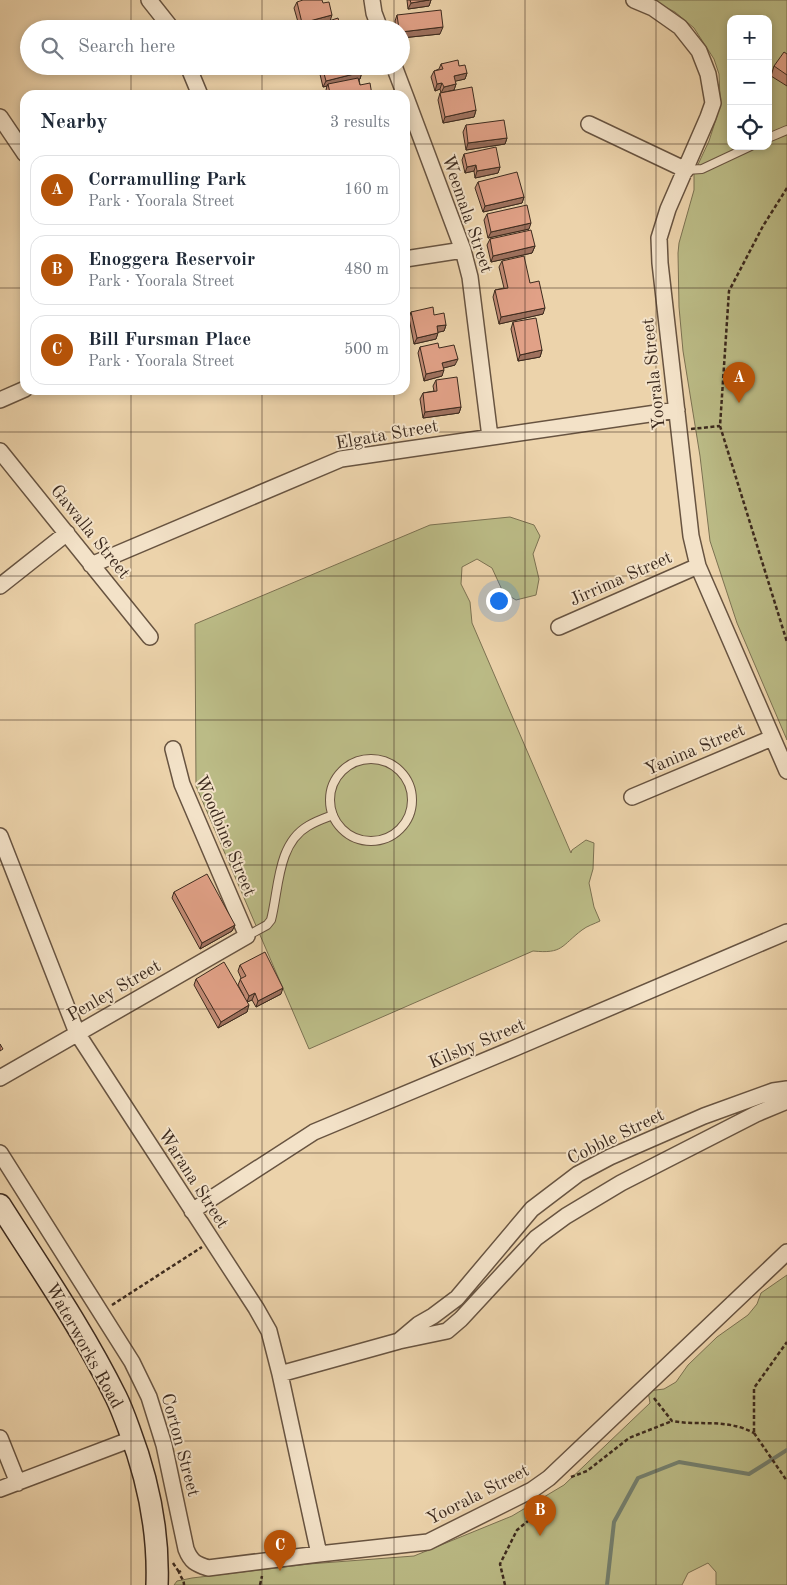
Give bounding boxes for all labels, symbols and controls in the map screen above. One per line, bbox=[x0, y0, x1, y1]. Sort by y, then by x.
map controls bbox=[727, 15, 772, 150]
button: + bbox=[727, 15, 772, 60]
search box bbox=[20, 20, 410, 75]
icon: search bbox=[38, 34, 66, 62]
text: Search here bbox=[78, 38, 175, 57]
button: − bbox=[727, 60, 772, 105]
button: locate bbox=[727, 105, 772, 150]
text: Nearby bbox=[40, 112, 108, 133]
text: 3 results bbox=[330, 115, 390, 131]
street label: Weemala Street bbox=[438, 153, 496, 275]
text: Corramulling Park bbox=[88, 171, 247, 190]
text: A bbox=[51, 182, 63, 198]
text: 160 m bbox=[344, 182, 389, 198]
text: Park · Yoorala Street bbox=[88, 194, 234, 210]
text: Enoggera Reservoir bbox=[88, 251, 255, 270]
text: B bbox=[51, 262, 63, 278]
text: 480 m bbox=[344, 262, 389, 278]
text: Park · Yoorala Street bbox=[88, 274, 234, 290]
street label: Yoorala Street bbox=[639, 317, 669, 431]
text: Bill Fursman Place bbox=[88, 331, 251, 350]
text: C bbox=[52, 342, 62, 358]
text: 500 m bbox=[344, 342, 389, 358]
text: Park · Yoorala Street bbox=[88, 354, 234, 370]
pin: A bbox=[723, 362, 755, 403]
street label: Elgata Street bbox=[334, 417, 440, 453]
street label: Gawalla Street bbox=[47, 482, 133, 582]
street label: Jirrima Street bbox=[567, 548, 675, 610]
your location bbox=[486, 588, 512, 614]
street label: Yanina Street bbox=[642, 721, 748, 779]
street label: Woodbine Street bbox=[191, 773, 259, 899]
street label: Penley Street bbox=[64, 957, 164, 1025]
street label: Kilsby Street bbox=[426, 1016, 528, 1072]
street label: Cobble Street bbox=[565, 1106, 667, 1168]
street label: Warana Street bbox=[154, 1126, 232, 1232]
street label: Waterworks Road bbox=[42, 1280, 126, 1412]
street label: Corton Street bbox=[158, 1391, 202, 1499]
street label: Yoorala Street bbox=[424, 1461, 532, 1529]
pin: B bbox=[524, 1495, 556, 1536]
pin: C bbox=[264, 1530, 296, 1571]

